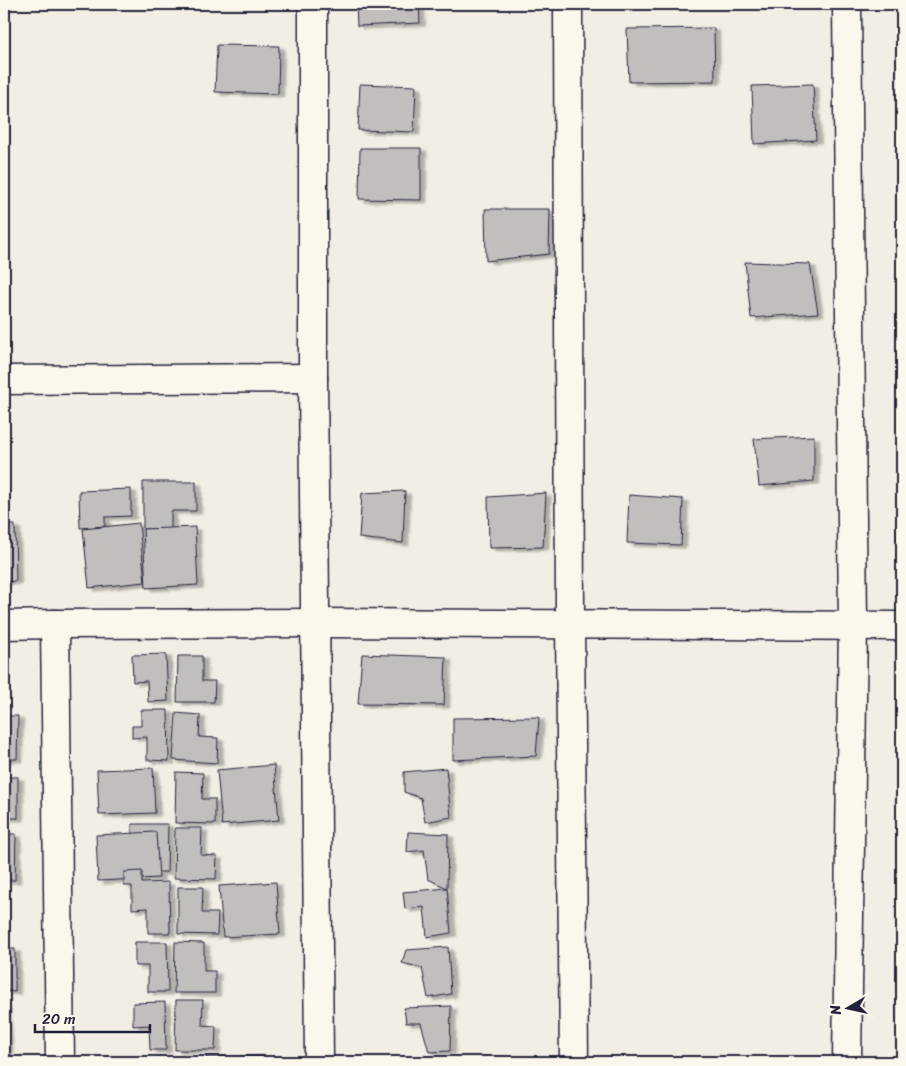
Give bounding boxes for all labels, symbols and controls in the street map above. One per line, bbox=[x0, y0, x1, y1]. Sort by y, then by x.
north arrow bbox=[824, 984, 874, 1034]
scale bar bbox=[35, 1001, 150, 1033]
text: N bbox=[823, 1003, 849, 1018]
text: 20 m bbox=[42, 1006, 76, 1032]

